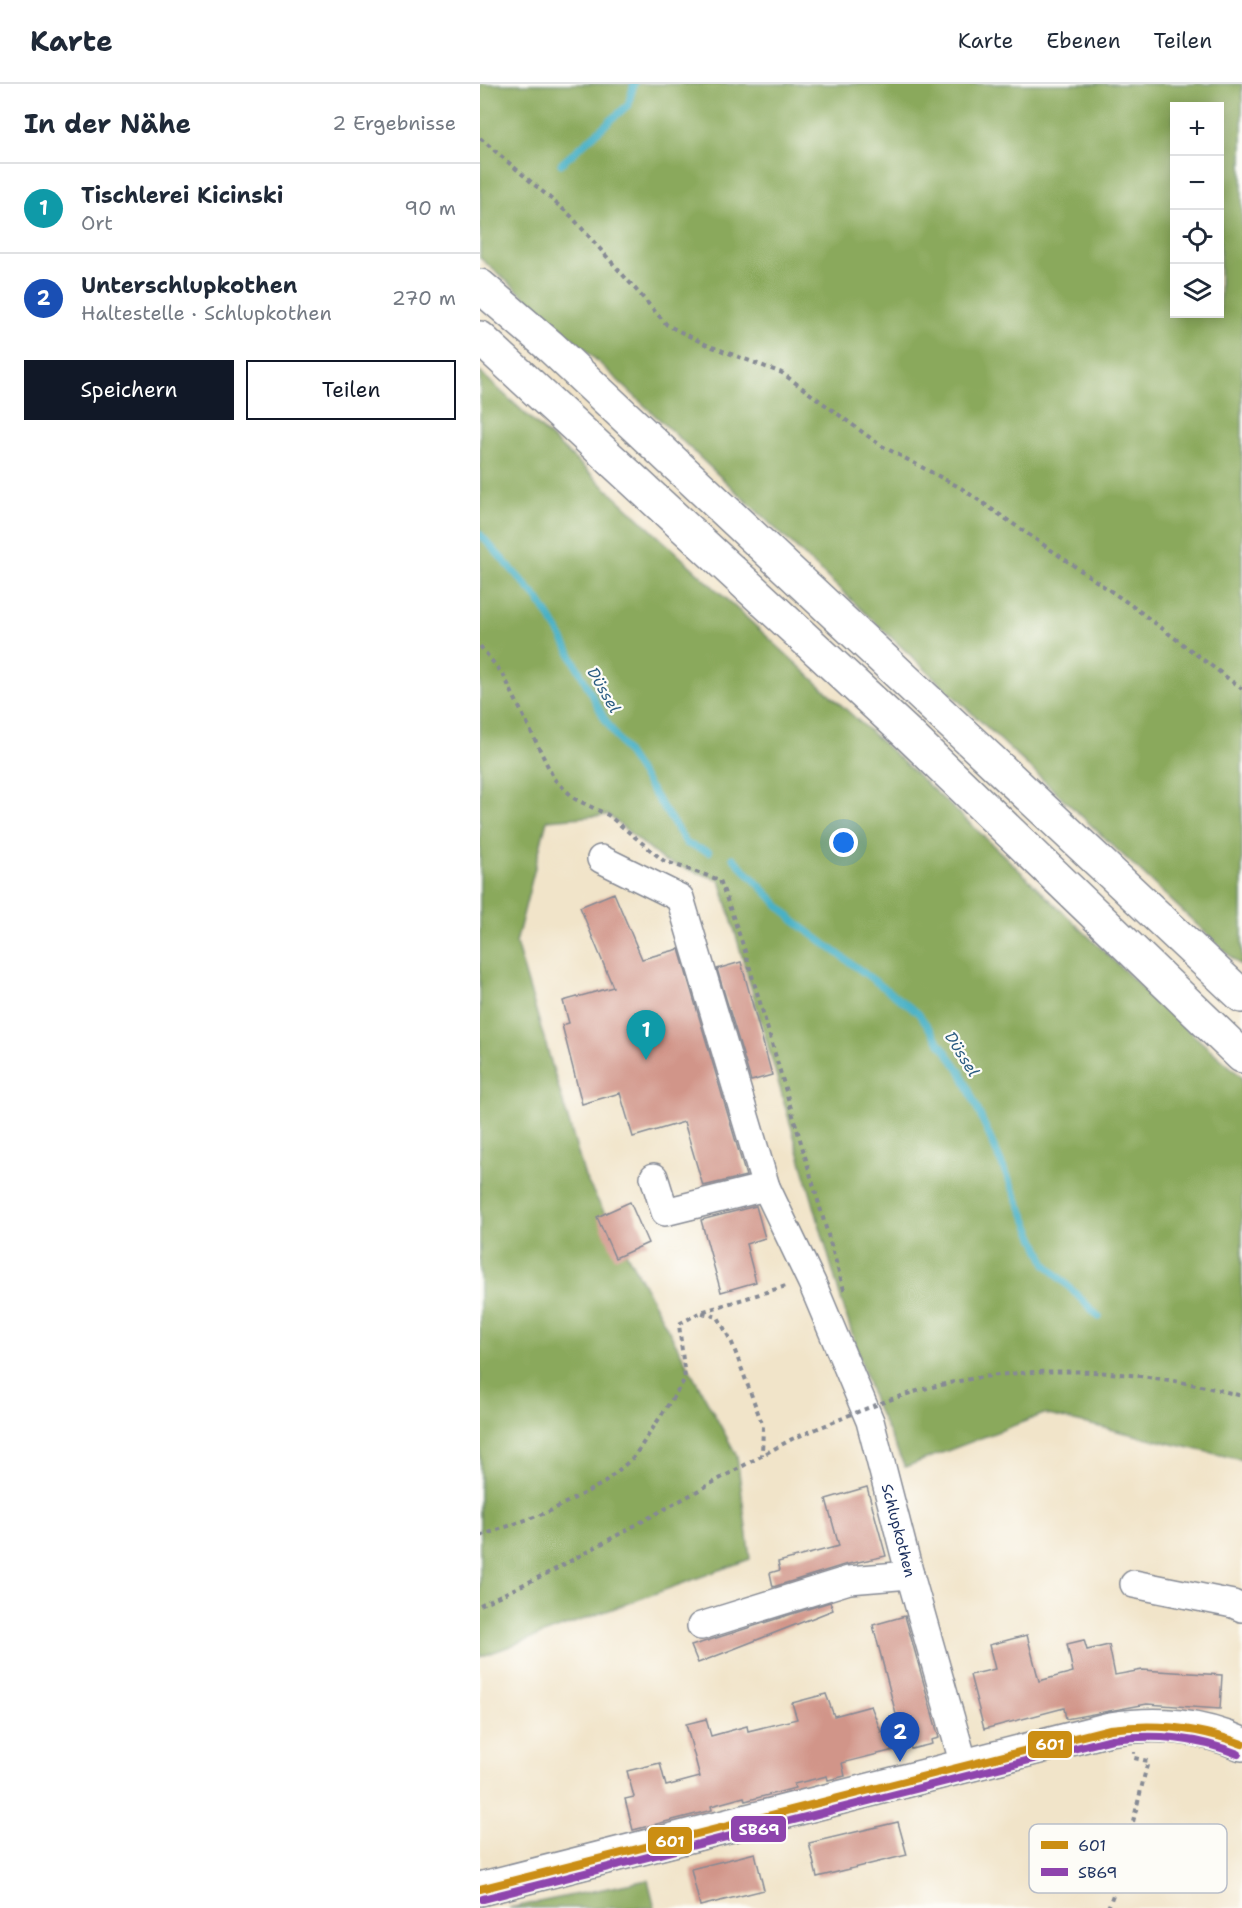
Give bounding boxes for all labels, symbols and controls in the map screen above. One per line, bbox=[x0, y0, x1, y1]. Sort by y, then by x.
text: Karte bbox=[30, 22, 113, 60]
text: Karte bbox=[958, 27, 1013, 55]
text: Ebenen bbox=[1046, 27, 1121, 55]
text: Teilen bbox=[1154, 27, 1212, 55]
map controls bbox=[1170, 102, 1224, 318]
button: + bbox=[1170, 102, 1224, 156]
text: In der Nähe bbox=[24, 106, 191, 141]
text: 2 Ergebnisse bbox=[332, 110, 456, 136]
button: − bbox=[1170, 156, 1224, 210]
text: Tischlerei Kicinski bbox=[81, 181, 284, 210]
text: 1 bbox=[39, 195, 48, 221]
text: 90 m bbox=[404, 195, 456, 221]
text: Ort bbox=[81, 210, 113, 236]
button: locate bbox=[1170, 210, 1224, 264]
button: layers bbox=[1170, 264, 1224, 318]
text: Unterschlupkothen bbox=[81, 271, 297, 300]
text: 2 bbox=[37, 285, 51, 311]
text: 270 m bbox=[392, 285, 456, 311]
text: Haltestelle · Schlupkothen bbox=[81, 300, 332, 326]
button: Speichern bbox=[24, 360, 234, 420]
button: Teilen bbox=[246, 360, 456, 420]
water label: Düssel bbox=[583, 663, 625, 717]
your location bbox=[829, 828, 858, 857]
pin: 1 bbox=[626, 1010, 666, 1060]
water label: Düssel bbox=[940, 1027, 984, 1081]
street label: Schlupkothen bbox=[877, 1482, 920, 1579]
pin: 2 bbox=[880, 1712, 920, 1762]
line badge: 601 bbox=[1027, 1730, 1073, 1759]
text: 601 bbox=[1035, 1734, 1065, 1755]
line badge: SB69 bbox=[730, 1815, 787, 1843]
text: SB69 bbox=[739, 1819, 779, 1840]
legend bbox=[1029, 1824, 1227, 1893]
line badge: 601 bbox=[647, 1826, 693, 1855]
text: 601 bbox=[655, 1831, 685, 1852]
text: 601 bbox=[1078, 1835, 1106, 1856]
text: SB69 bbox=[1078, 1862, 1118, 1883]

